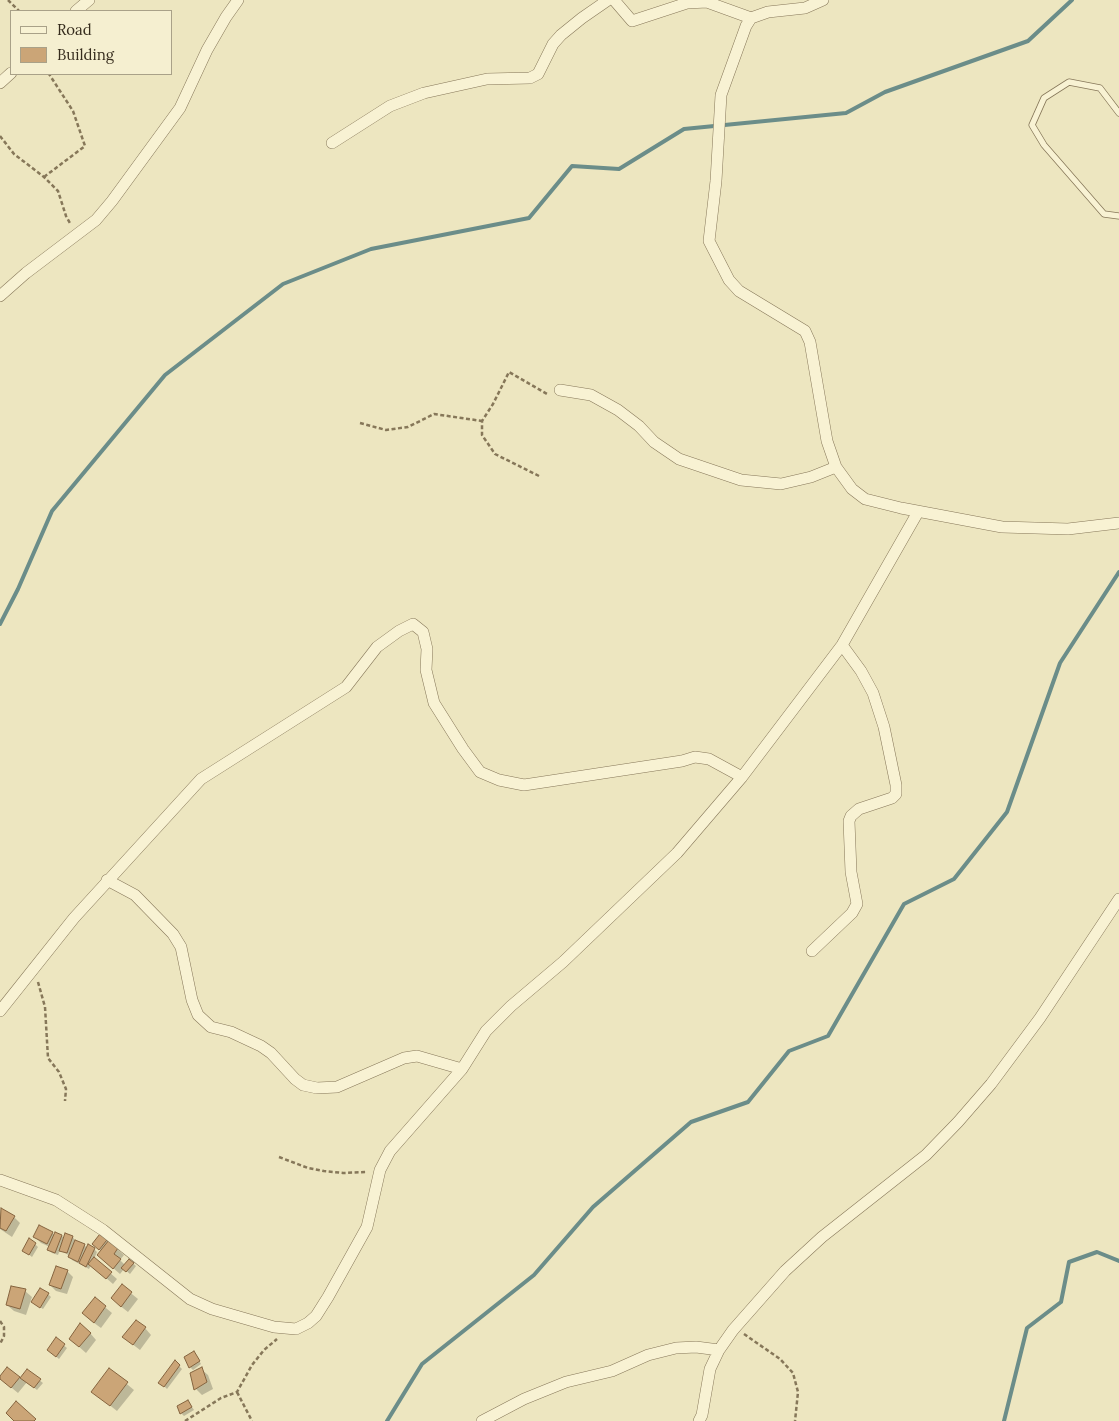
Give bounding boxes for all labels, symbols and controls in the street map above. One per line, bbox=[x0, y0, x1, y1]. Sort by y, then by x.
legend bbox=[10, 10, 172, 75]
text: Road bbox=[57, 20, 92, 39]
text: Building bbox=[57, 45, 114, 64]

